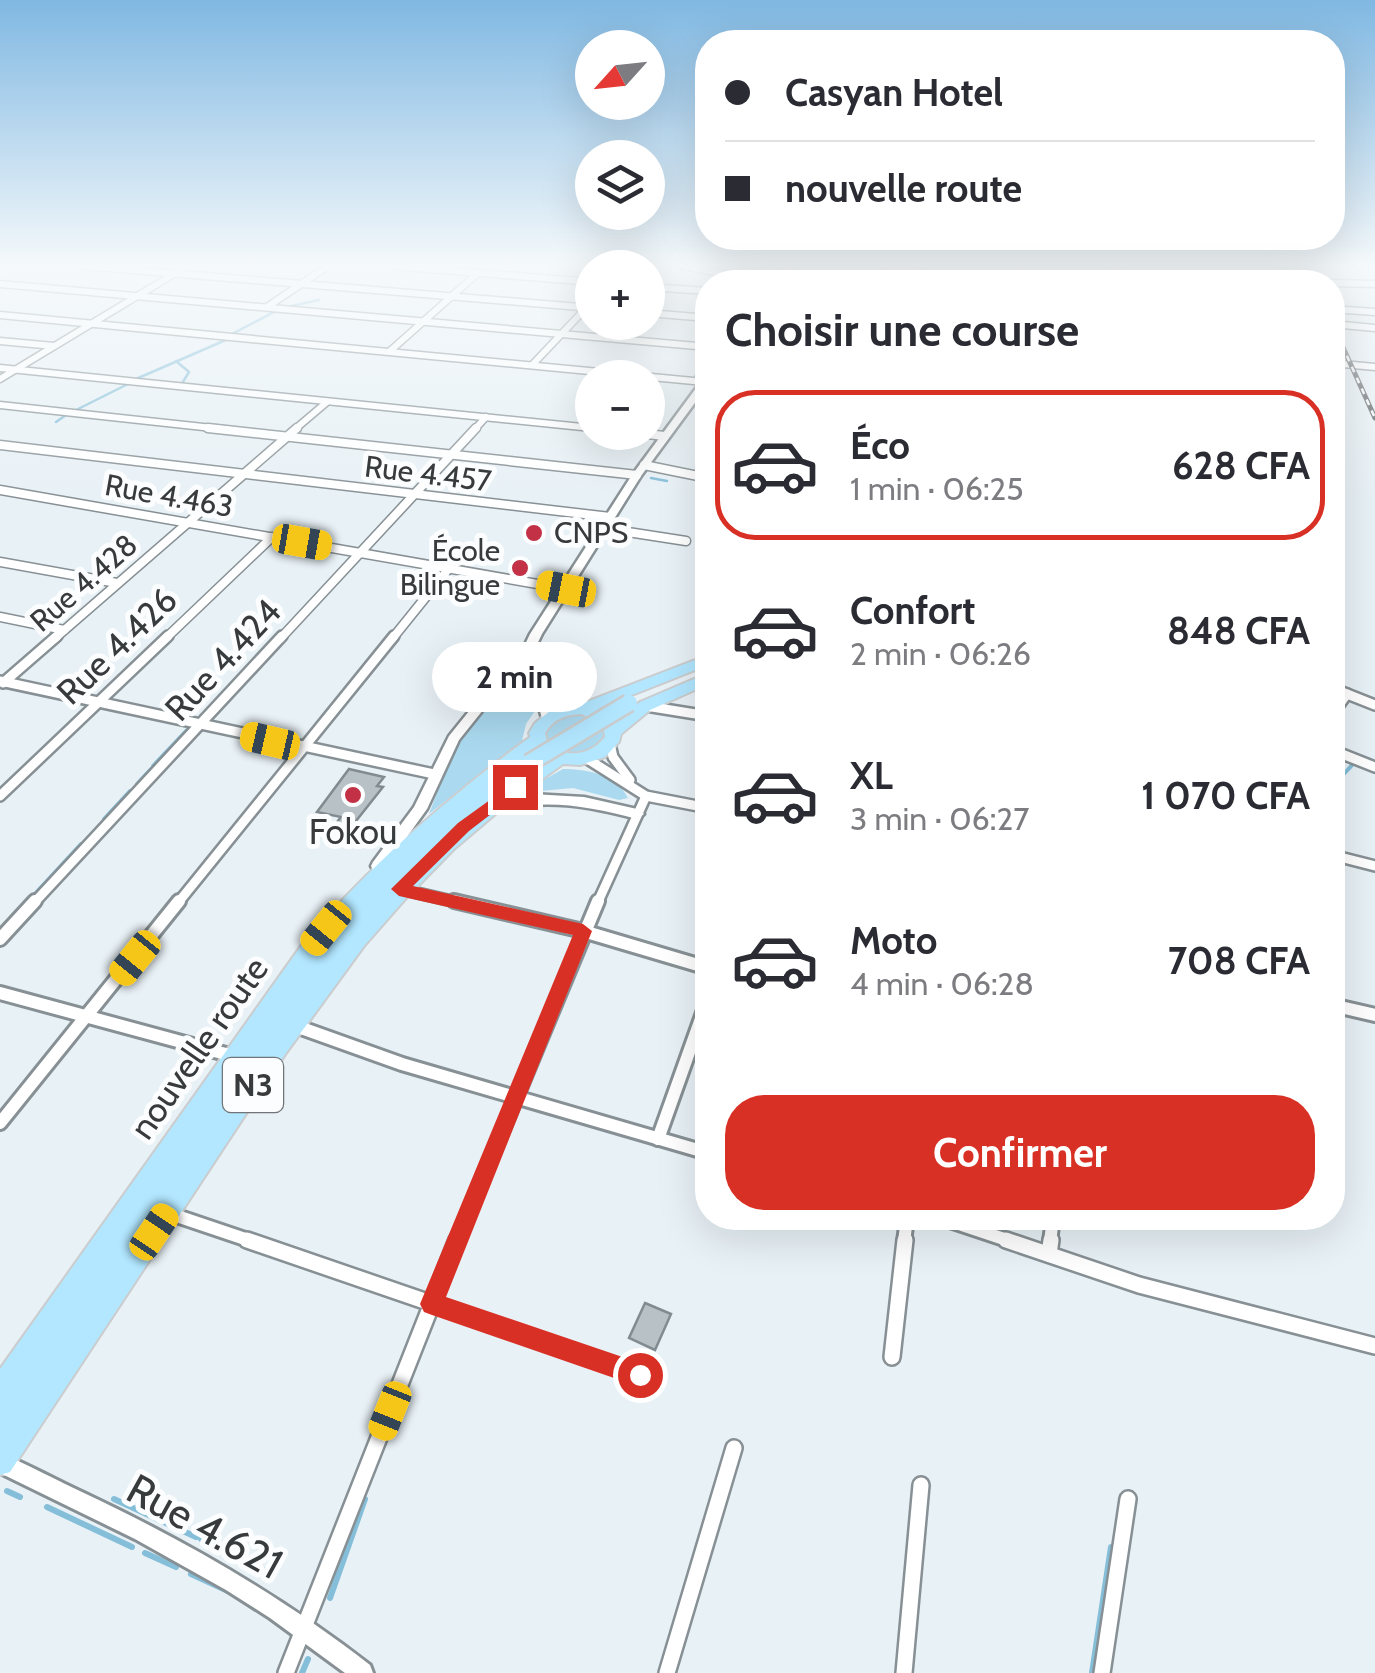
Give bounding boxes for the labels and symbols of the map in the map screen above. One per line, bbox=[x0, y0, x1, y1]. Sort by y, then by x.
north arrow bbox=[575, 30, 665, 120]
street label: Rue 4.457 bbox=[363, 447, 494, 500]
street label: Rue 4.463 bbox=[102, 466, 236, 525]
place label: CNPS bbox=[554, 514, 628, 551]
car bbox=[270, 522, 334, 562]
marker: CNPS bbox=[523, 522, 545, 544]
street label: Rue 4.428 bbox=[23, 526, 145, 639]
place label: École Bilingue bbox=[400, 532, 500, 603]
marker: École Bilingue bbox=[509, 557, 531, 579]
car bbox=[534, 569, 598, 609]
street label: Rue 4.426 bbox=[48, 578, 186, 713]
street label: Rue 4.424 bbox=[156, 590, 290, 729]
callout: 2 min bbox=[432, 642, 598, 712]
car bbox=[237, 720, 303, 762]
route end bbox=[493, 765, 538, 810]
marker: Fokou bbox=[342, 784, 364, 806]
place label: Fokou bbox=[309, 810, 397, 853]
car bbox=[295, 895, 357, 961]
car bbox=[104, 925, 166, 991]
street label: nouvelle route bbox=[120, 949, 277, 1147]
road number: N3 bbox=[223, 1058, 283, 1112]
car bbox=[125, 1199, 183, 1265]
route start bbox=[618, 1353, 663, 1398]
car bbox=[365, 1378, 415, 1444]
street label: Rue 4.621 bbox=[118, 1462, 292, 1590]

